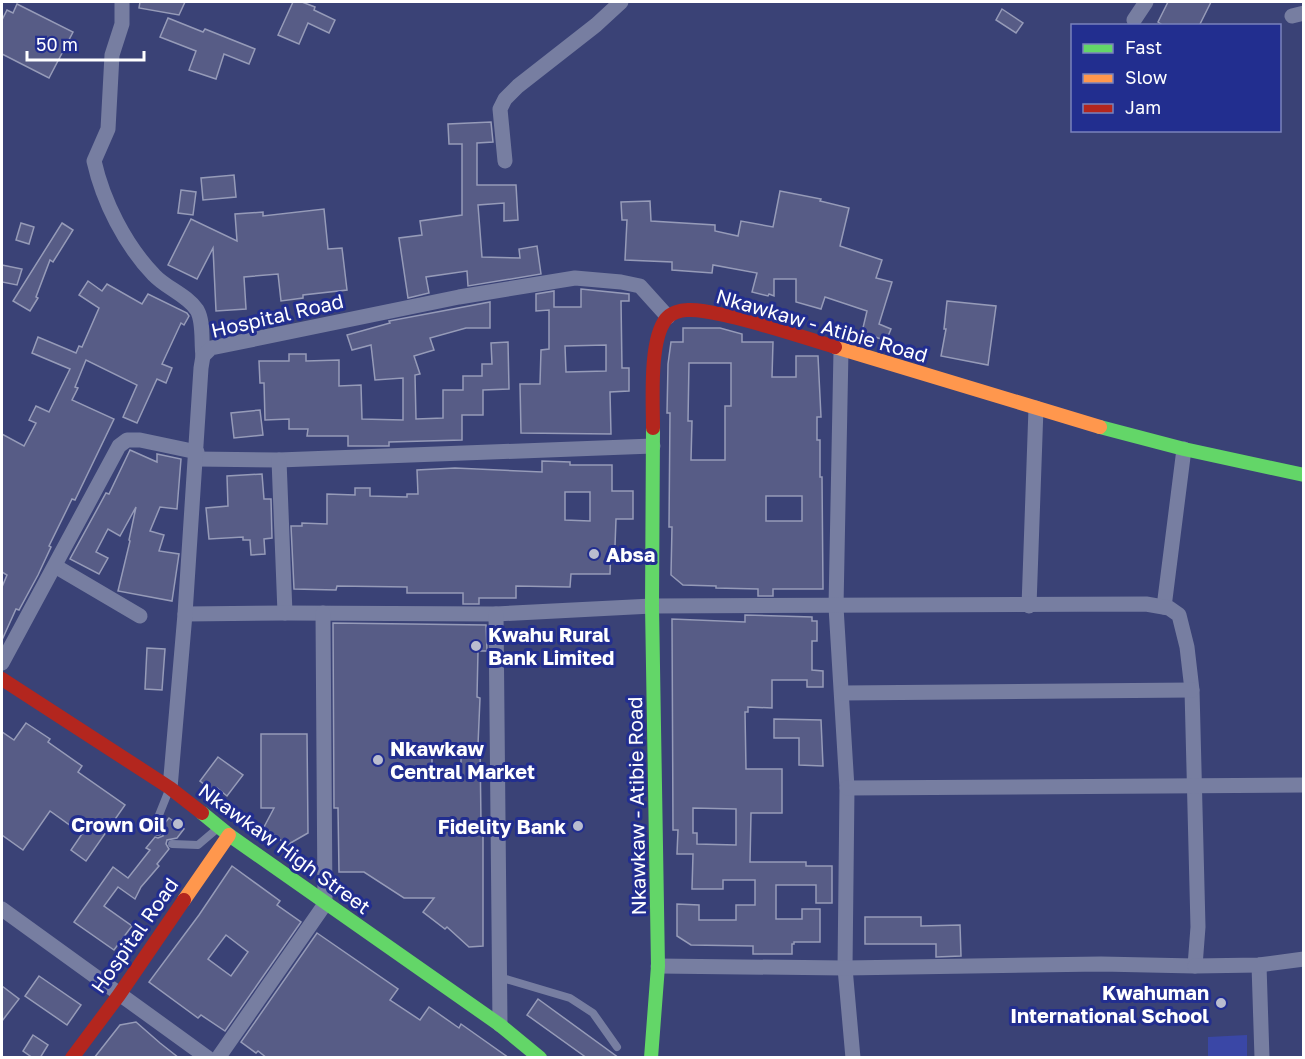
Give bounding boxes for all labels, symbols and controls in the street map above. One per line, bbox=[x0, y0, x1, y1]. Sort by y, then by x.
scale bar bbox=[27, 24, 144, 62]
legend bbox=[1071, 24, 1281, 132]
text: 50 m bbox=[36, 33, 78, 55]
text: Fast bbox=[1125, 36, 1162, 58]
text: Slow bbox=[1125, 66, 1168, 88]
text: Jam bbox=[1125, 96, 1161, 118]
street label: Nkawkaw - Atibie Road bbox=[714, 283, 930, 367]
street label: Hospital Road bbox=[208, 288, 346, 342]
place label: Absa bbox=[606, 542, 655, 566]
marker: Absa bbox=[587, 547, 601, 561]
place label: Kwahu Rural Bank Limited bbox=[488, 622, 614, 669]
marker: Kwahu Rural Bank Limited bbox=[469, 639, 483, 653]
street label: Nkawkaw - Atibie Road bbox=[622, 696, 650, 916]
place label: Nkawkaw Central Market bbox=[390, 736, 535, 783]
marker: Nkawkaw Central Market bbox=[371, 753, 385, 767]
street label: Nkawkaw High Street bbox=[194, 778, 376, 918]
place label: Crown Oil bbox=[71, 812, 166, 836]
place label: Fidelity Bank bbox=[438, 814, 566, 838]
marker: Crown Oil bbox=[171, 817, 185, 831]
marker: Fidelity Bank bbox=[571, 819, 585, 833]
street label: Hospital Road bbox=[85, 873, 183, 997]
place label: Kwahuman International School bbox=[1010, 980, 1209, 1027]
marker: Kwahuman International School bbox=[1214, 996, 1228, 1010]

